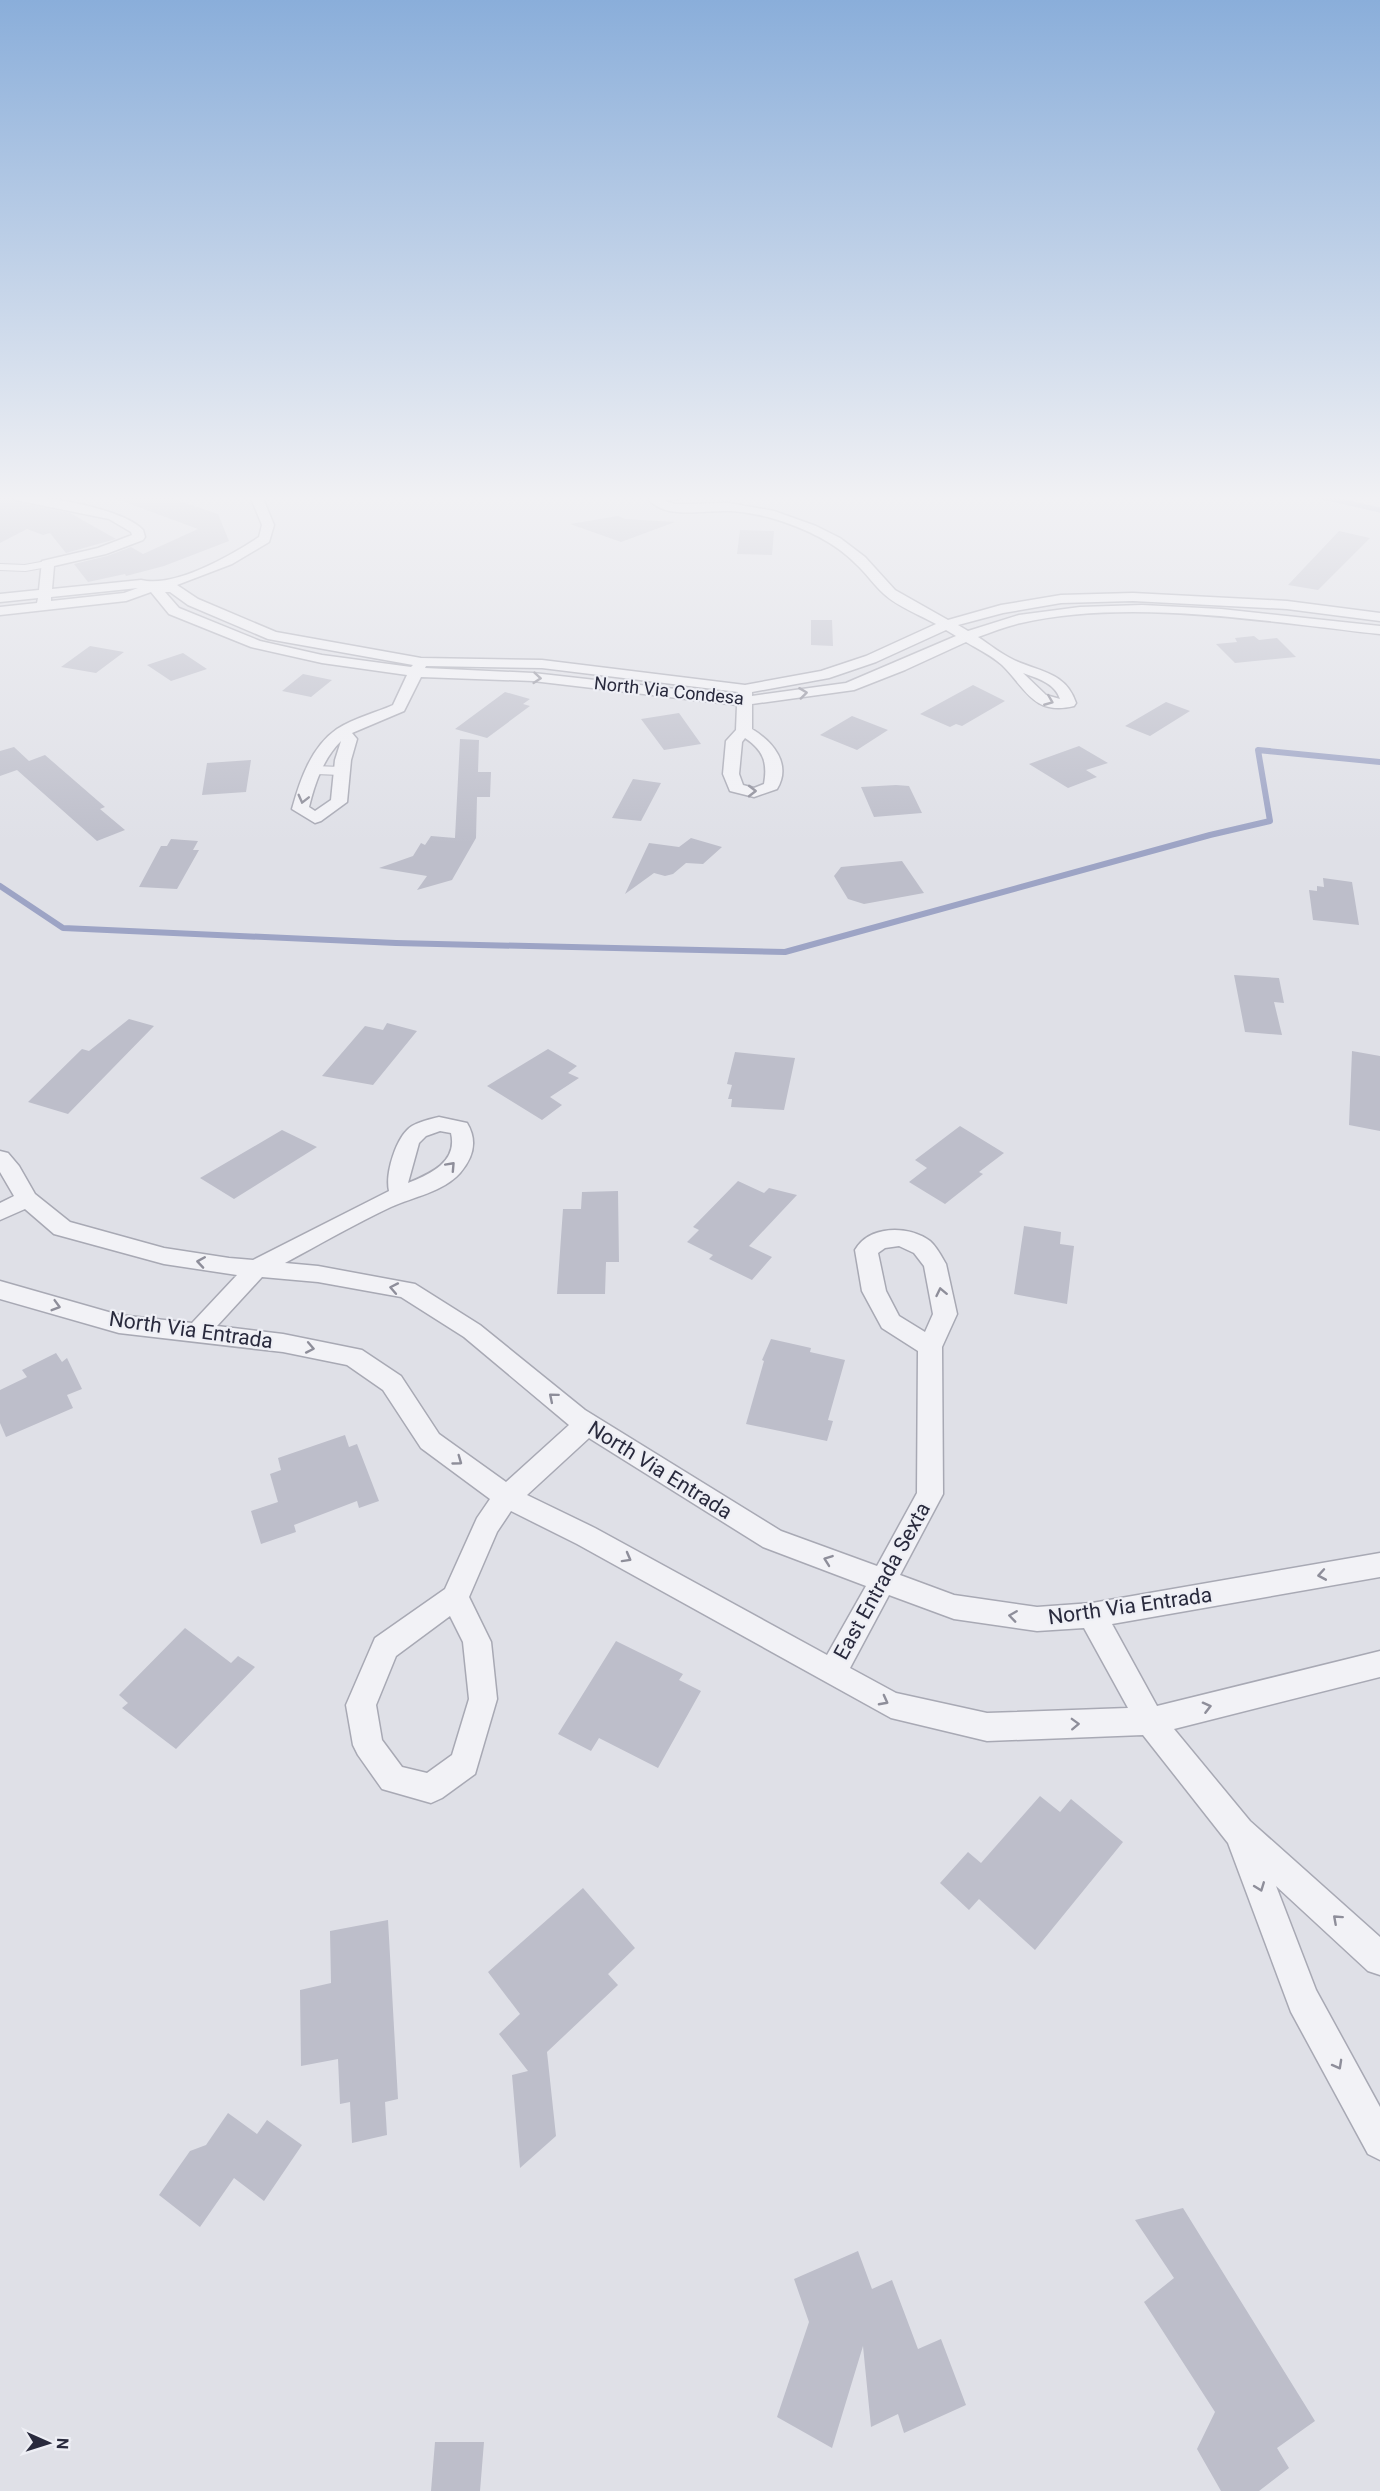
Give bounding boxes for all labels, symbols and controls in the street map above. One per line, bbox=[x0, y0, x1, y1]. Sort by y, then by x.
one-way arrow bbox=[532, 671, 541, 684]
street label: North Via Condesa bbox=[593, 672, 745, 709]
one-way arrow bbox=[799, 687, 808, 700]
one-way arrow bbox=[1042, 694, 1053, 706]
one-way arrow bbox=[747, 785, 756, 798]
one-way arrow bbox=[298, 793, 310, 804]
one-way arrow bbox=[444, 1163, 455, 1173]
one-way arrow bbox=[196, 1256, 205, 1268]
one-way arrow bbox=[389, 1282, 399, 1295]
one-way arrow bbox=[935, 1287, 948, 1297]
one-way arrow bbox=[50, 1299, 61, 1311]
street label: North Via Entrada bbox=[108, 1307, 274, 1353]
one-way arrow bbox=[305, 1341, 315, 1354]
one-way arrow bbox=[549, 1394, 560, 1405]
street label: North Via Entrada bbox=[584, 1416, 736, 1524]
one-way arrow bbox=[452, 1454, 463, 1465]
street label: East Entrada Sexta bbox=[829, 1498, 935, 1664]
one-way arrow bbox=[621, 1551, 631, 1562]
one-way arrow bbox=[823, 1554, 834, 1567]
one-way arrow bbox=[1318, 1568, 1328, 1581]
street label: North Via Entrada bbox=[1047, 1583, 1213, 1629]
one-way arrow bbox=[1008, 1610, 1017, 1622]
one-way arrow bbox=[878, 1694, 888, 1705]
one-way arrow bbox=[1201, 1702, 1211, 1714]
one-way arrow bbox=[1071, 1718, 1080, 1731]
one-way arrow bbox=[1253, 1881, 1265, 1892]
one-way arrow bbox=[1334, 1915, 1344, 1926]
one-way arrow bbox=[1331, 2059, 1342, 2069]
north arrow bbox=[18, 2413, 78, 2473]
text: N bbox=[53, 2438, 72, 2450]

